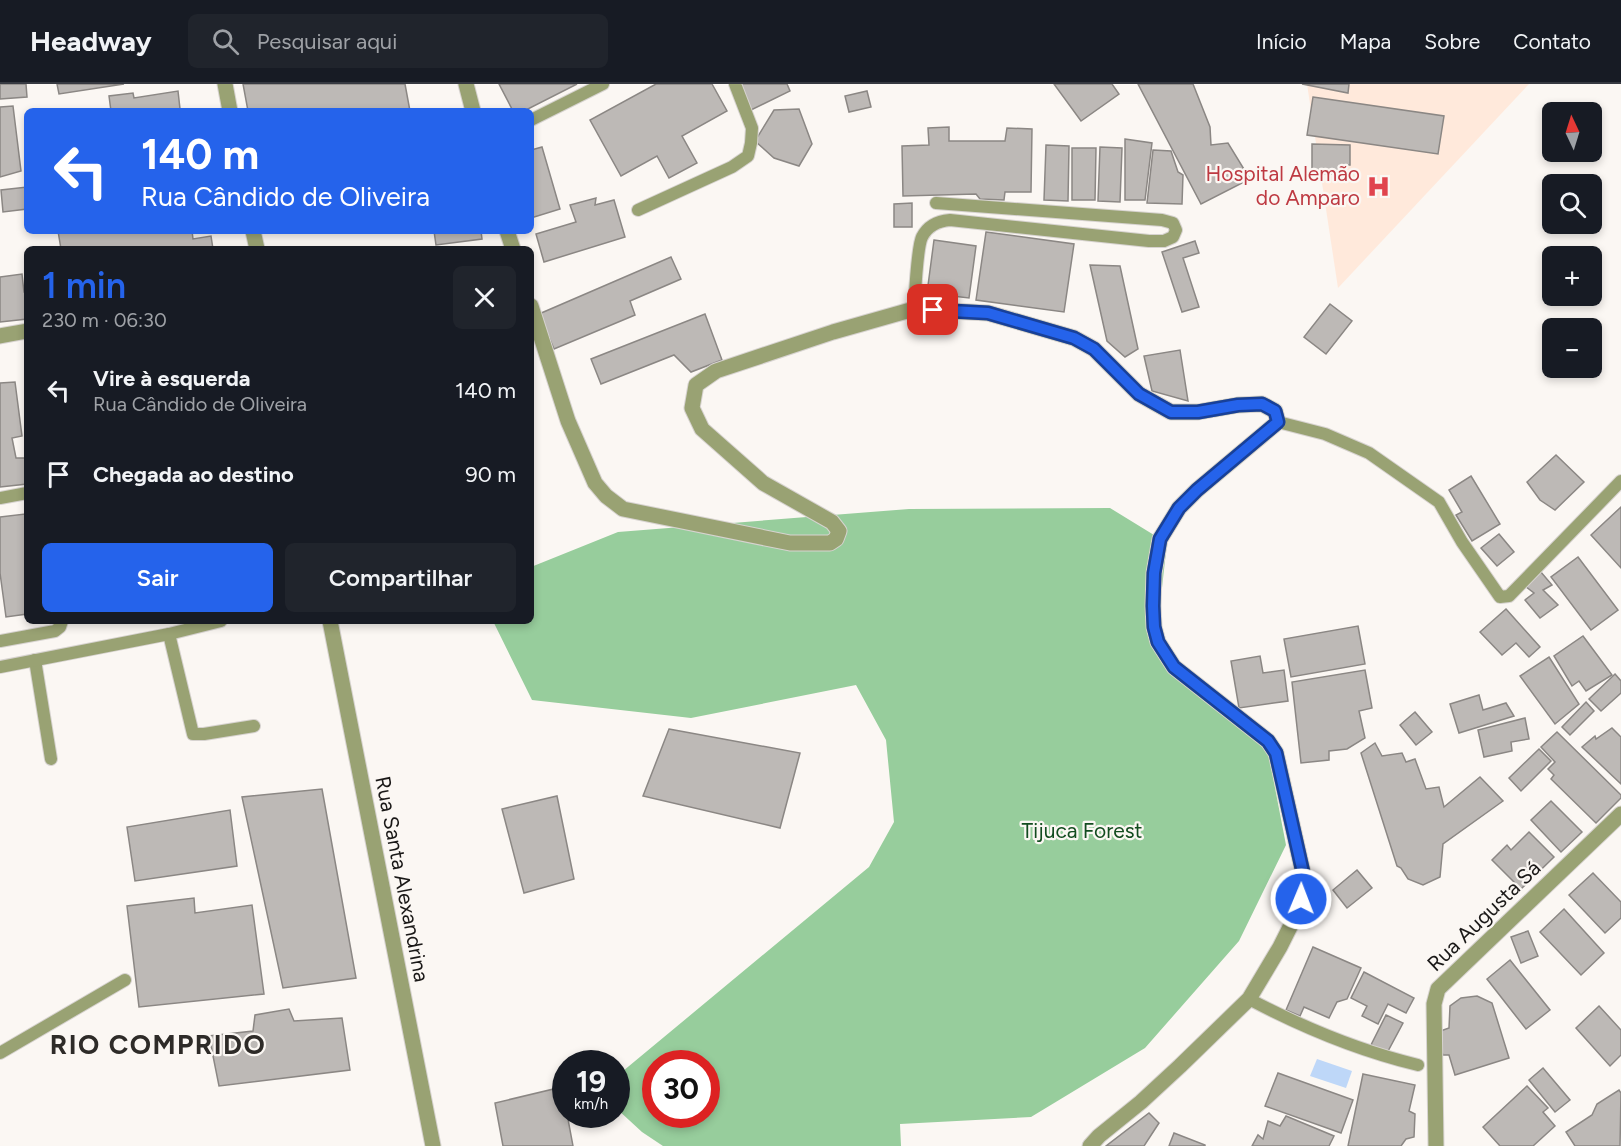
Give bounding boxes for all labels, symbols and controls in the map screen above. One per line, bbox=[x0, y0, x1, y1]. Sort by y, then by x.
search box bbox=[188, 14, 608, 68]
text: Headway bbox=[30, 24, 152, 58]
icon: search bbox=[209, 25, 242, 58]
text: Pesquisar aqui bbox=[257, 28, 397, 55]
text: Início bbox=[1256, 29, 1307, 54]
text: Mapa bbox=[1340, 29, 1391, 54]
text: Sobre bbox=[1424, 29, 1480, 54]
text: Contato bbox=[1513, 29, 1591, 54]
north arrow bbox=[1542, 102, 1602, 162]
map controls bbox=[1542, 102, 1602, 378]
text: 140 m bbox=[141, 129, 259, 180]
icon: left bbox=[42, 132, 120, 210]
place label: Hospital Alemão do Amparo bbox=[1206, 161, 1360, 210]
hospital icon: Hospital Alemão do Amparo bbox=[1365, 173, 1391, 199]
button: search bbox=[1542, 174, 1602, 234]
text: Rua Cândido de Oliveira bbox=[141, 180, 430, 213]
button: + bbox=[1542, 246, 1602, 306]
text: 1 min bbox=[42, 264, 126, 307]
button: close bbox=[453, 266, 516, 329]
pin bbox=[907, 284, 958, 335]
icon: arrive bbox=[916, 293, 949, 326]
text: 230 m · 06:30 bbox=[42, 308, 167, 332]
button: − bbox=[1542, 318, 1602, 378]
text: Vire à esquerda bbox=[93, 365, 251, 392]
icon: left bbox=[42, 374, 75, 407]
text: 140 m bbox=[455, 377, 516, 404]
text: Rua Cândido de Oliveira bbox=[93, 392, 307, 416]
icon: arrive bbox=[42, 458, 75, 491]
text: Chegada ao destino bbox=[93, 461, 294, 488]
text: 90 m bbox=[465, 461, 516, 488]
button: Sair bbox=[42, 543, 273, 612]
button: Compartilhar bbox=[285, 543, 516, 612]
street label: Rua Santa Alexandrina bbox=[370, 774, 435, 984]
park label: Tijuca Forest bbox=[1022, 818, 1142, 843]
street label: Rua Augusta Sá bbox=[1422, 855, 1546, 976]
position arrow bbox=[1269, 867, 1333, 931]
district label: RIO COMPRIDO bbox=[50, 1028, 266, 1061]
speed limit sign: 30 bbox=[642, 1050, 720, 1128]
text: 19 bbox=[576, 1063, 606, 1100]
text: km/h bbox=[574, 1095, 608, 1113]

